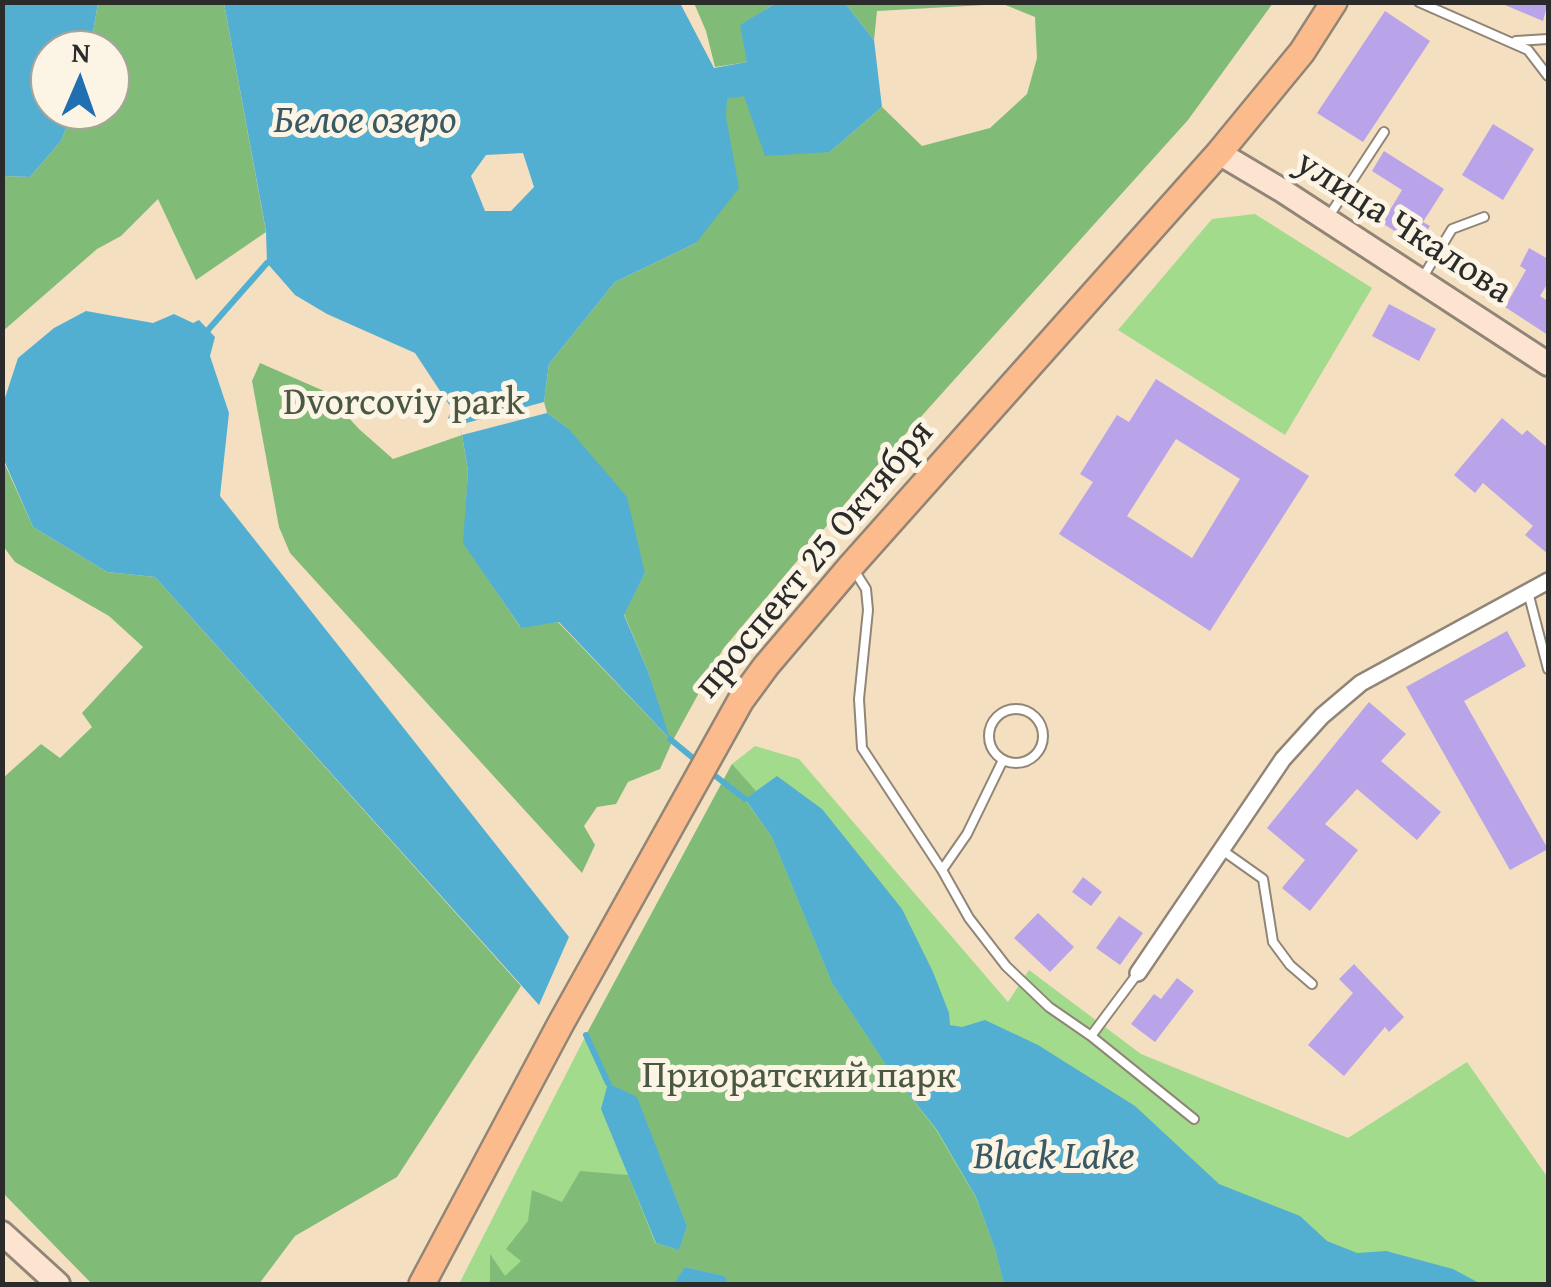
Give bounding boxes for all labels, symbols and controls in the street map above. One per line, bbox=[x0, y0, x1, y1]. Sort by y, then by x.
north arrow bbox=[30, 30, 130, 130]
text: N bbox=[71, 31, 91, 72]
water label: Белое озеро bbox=[274, 98, 456, 146]
street label: улица Чкалова bbox=[1286, 141, 1520, 315]
park label: Dvorcoviy park bbox=[283, 381, 525, 427]
street label: проспект 25 Октября bbox=[685, 412, 945, 708]
park label: Приоратский парк bbox=[642, 1054, 956, 1100]
water label: Black Lake bbox=[973, 1134, 1135, 1182]

